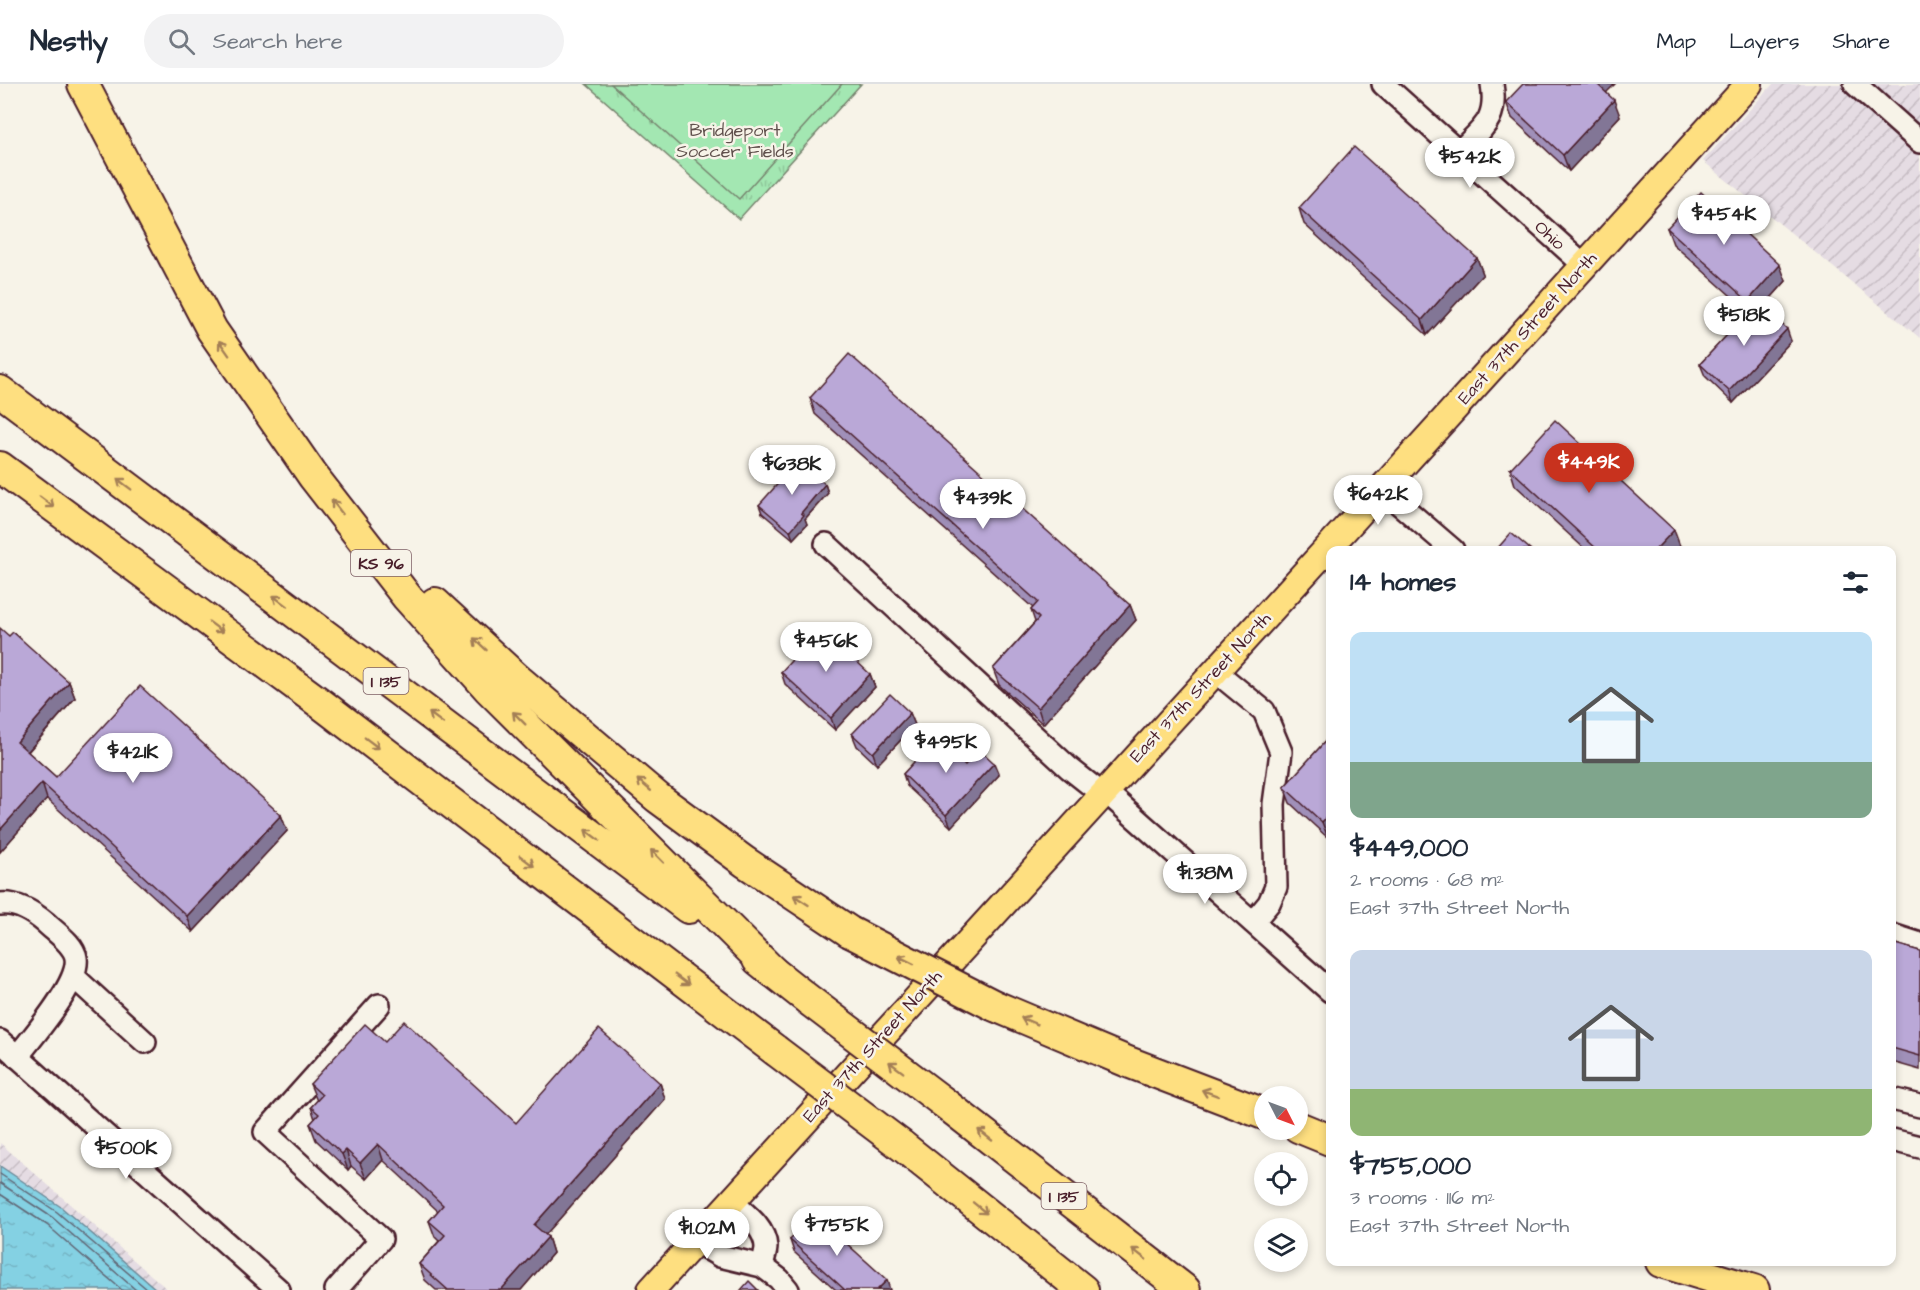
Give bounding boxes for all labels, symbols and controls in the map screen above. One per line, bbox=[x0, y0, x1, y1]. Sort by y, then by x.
search box bbox=[144, 14, 564, 68]
text: Nestly bbox=[30, 22, 108, 61]
icon: search bbox=[165, 25, 198, 58]
text: Search here bbox=[213, 26, 343, 57]
text: Map bbox=[1656, 27, 1696, 56]
text: Layers bbox=[1729, 27, 1799, 56]
text: Share bbox=[1832, 27, 1890, 56]
park label: Bridgeport Soccer Fields bbox=[676, 118, 794, 164]
pin: $542K bbox=[1428, 138, 1512, 189]
text: $542K bbox=[1439, 143, 1501, 171]
pin: $454K bbox=[1682, 195, 1766, 246]
text: $454K bbox=[1692, 200, 1756, 228]
street label: Ohio bbox=[1529, 215, 1571, 256]
street label: East 37th Street North bbox=[1452, 247, 1603, 410]
pin: $518K bbox=[1702, 296, 1786, 347]
text: $518K bbox=[1718, 301, 1770, 329]
one-way arrow bbox=[218, 340, 230, 357]
pin: $449K bbox=[1547, 443, 1631, 494]
pin: $638K bbox=[750, 445, 834, 496]
text: $449K bbox=[1558, 448, 1620, 476]
text: $638K bbox=[763, 450, 821, 478]
pin: $642K bbox=[1336, 475, 1420, 526]
one-way arrow bbox=[116, 478, 132, 491]
pin: $439K bbox=[941, 479, 1025, 530]
text: $642K bbox=[1348, 480, 1408, 508]
text: $439K bbox=[954, 484, 1012, 512]
one-way arrow bbox=[39, 495, 55, 508]
one-way arrow bbox=[330, 499, 343, 515]
road number: KS 96 bbox=[351, 550, 411, 576]
text: 14 homes bbox=[1350, 564, 1456, 600]
icon: filters bbox=[1839, 566, 1872, 599]
one-way arrow bbox=[272, 595, 288, 607]
street label: East 37th Street North bbox=[1124, 607, 1277, 768]
one-way arrow bbox=[207, 620, 223, 633]
pin: $456K bbox=[784, 622, 868, 673]
text: $456K bbox=[794, 627, 858, 655]
one-way arrow bbox=[473, 637, 488, 651]
road number: I 135 bbox=[364, 668, 408, 694]
icon: home bbox=[1557, 671, 1665, 779]
one-way arrow bbox=[512, 711, 527, 725]
one-way arrow bbox=[428, 712, 444, 725]
pin: $495K bbox=[904, 723, 988, 774]
text: $495K bbox=[915, 728, 977, 756]
pin: $421K bbox=[91, 733, 175, 784]
one-way arrow bbox=[364, 737, 380, 750]
text: $421K bbox=[108, 738, 158, 766]
one-way arrow bbox=[636, 779, 652, 792]
one-way arrow bbox=[584, 829, 600, 842]
text: $449,000 bbox=[1350, 830, 1469, 866]
one-way arrow bbox=[650, 848, 665, 863]
pin: $1.38M bbox=[1156, 854, 1254, 905]
one-way arrow bbox=[519, 855, 535, 868]
text: $1.38M bbox=[1177, 859, 1233, 887]
text: 2 rooms · 68 m² bbox=[1350, 866, 1504, 894]
one-way arrow bbox=[793, 893, 810, 906]
text: East 37th Street North bbox=[1350, 894, 1569, 922]
one-way arrow bbox=[898, 954, 915, 966]
street label: East 37th Street North bbox=[797, 965, 948, 1128]
one-way arrow bbox=[674, 973, 690, 986]
icon: home bbox=[1557, 989, 1665, 1097]
one-way arrow bbox=[1020, 1014, 1038, 1025]
one-way arrow bbox=[888, 1060, 904, 1073]
north arrow bbox=[1254, 1086, 1308, 1140]
map controls bbox=[1254, 1086, 1308, 1272]
one-way arrow bbox=[1201, 1087, 1220, 1098]
one-way arrow bbox=[977, 1128, 993, 1141]
pin: $500K bbox=[84, 1129, 168, 1180]
text: $500K bbox=[95, 1134, 157, 1162]
text: $755,000 bbox=[1350, 1148, 1471, 1184]
button: locate bbox=[1254, 1152, 1308, 1206]
road number: I 135 bbox=[1042, 1183, 1086, 1209]
text: 3 rooms · 116 m² bbox=[1350, 1184, 1495, 1212]
one-way arrow bbox=[972, 1201, 988, 1214]
pin: $755K bbox=[795, 1206, 879, 1257]
pin: $1.02M bbox=[658, 1209, 756, 1260]
text: $755K bbox=[805, 1211, 869, 1239]
text: East 37th Street North bbox=[1350, 1212, 1569, 1240]
text: $1.02M bbox=[678, 1214, 736, 1242]
button: layers bbox=[1254, 1218, 1308, 1272]
one-way arrow bbox=[1131, 1248, 1147, 1261]

